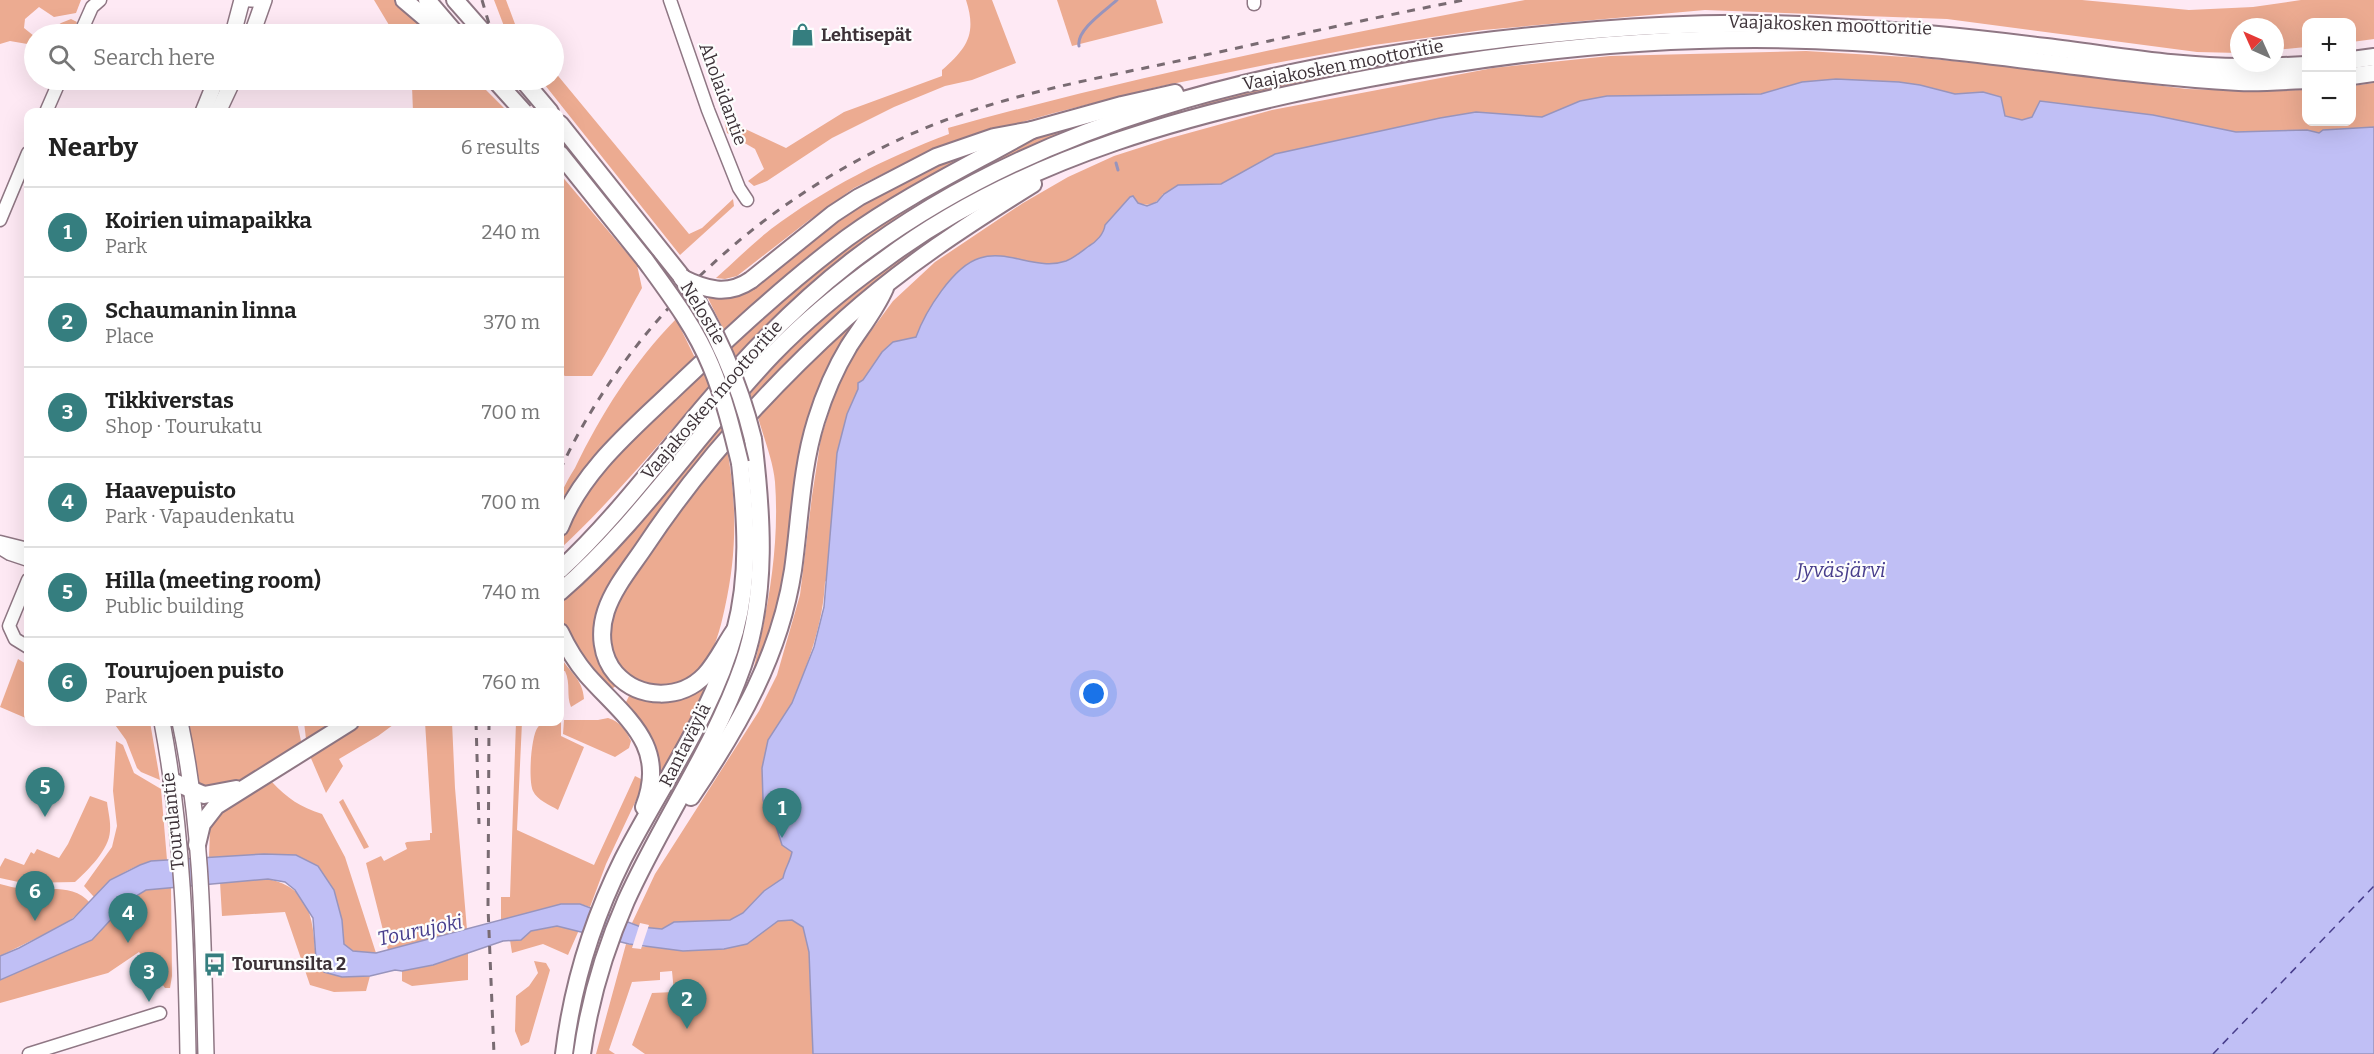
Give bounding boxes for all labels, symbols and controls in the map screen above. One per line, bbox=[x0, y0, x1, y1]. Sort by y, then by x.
street label: Vaajakosken moottoritie bbox=[1728, 10, 1932, 40]
north arrow bbox=[2230, 18, 2284, 72]
map controls bbox=[2302, 18, 2356, 126]
button: + bbox=[2302, 18, 2356, 72]
shop icon: Lehtisepät bbox=[790, 22, 816, 48]
search box bbox=[24, 24, 564, 90]
place label: Lehtisepät bbox=[821, 24, 912, 46]
street label: Vaajakosken moottoritie bbox=[1241, 35, 1445, 95]
street label: Aholaidantie bbox=[694, 40, 752, 148]
icon: search bbox=[45, 41, 78, 74]
text: Search here bbox=[93, 44, 215, 71]
button: − bbox=[2302, 72, 2356, 126]
text: Nearby bbox=[48, 132, 138, 163]
text: 6 results bbox=[461, 135, 540, 159]
text: Koirien uimapaikka bbox=[105, 207, 312, 234]
text: 1 bbox=[63, 220, 72, 244]
text: 240 m bbox=[482, 220, 540, 244]
text: Park bbox=[105, 234, 147, 258]
street label: Nelostie bbox=[676, 277, 730, 349]
text: Schaumanin linna bbox=[105, 297, 297, 324]
text: 2 bbox=[62, 310, 73, 334]
text: 370 m bbox=[483, 310, 540, 334]
street label: Vaajakosken moottoritie bbox=[637, 316, 787, 484]
text: Place bbox=[105, 324, 154, 348]
text: Tikkiverstas bbox=[105, 387, 234, 414]
text: 3 bbox=[62, 400, 73, 424]
text: 700 m bbox=[482, 400, 540, 424]
text: Shop · Tourukatu bbox=[105, 414, 262, 438]
text: Haavepuisto bbox=[105, 477, 236, 504]
text: 4 bbox=[61, 490, 74, 514]
text: 700 m bbox=[482, 490, 540, 514]
text: Park · Vapaudenkatu bbox=[105, 504, 295, 528]
water label: Jyväsjärvi bbox=[1794, 558, 1886, 583]
text: Hilla (meeting room) bbox=[105, 567, 321, 594]
text: 5 bbox=[62, 580, 73, 604]
text: 740 m bbox=[483, 580, 540, 604]
text: Public building bbox=[105, 594, 244, 618]
text: Tourujoen puisto bbox=[105, 657, 284, 684]
text: 6 bbox=[62, 670, 73, 694]
text: 760 m bbox=[483, 670, 540, 694]
your location bbox=[1079, 679, 1108, 708]
text: Park bbox=[105, 684, 147, 708]
street label: Rantaväylä bbox=[655, 699, 716, 791]
pin: 5 bbox=[26, 768, 64, 817]
street label: Tourulantie bbox=[157, 771, 189, 871]
pin: 1 bbox=[762, 788, 802, 838]
pin: 6 bbox=[15, 872, 54, 921]
pin: 4 bbox=[108, 894, 148, 943]
water label: Tourujoki bbox=[375, 909, 465, 952]
bus stop icon: Tourunsilta 2 bbox=[201, 951, 227, 977]
pin: 3 bbox=[130, 952, 168, 1002]
place label: Tourunsilta 2 bbox=[232, 953, 346, 975]
pin: 2 bbox=[668, 980, 706, 1029]

